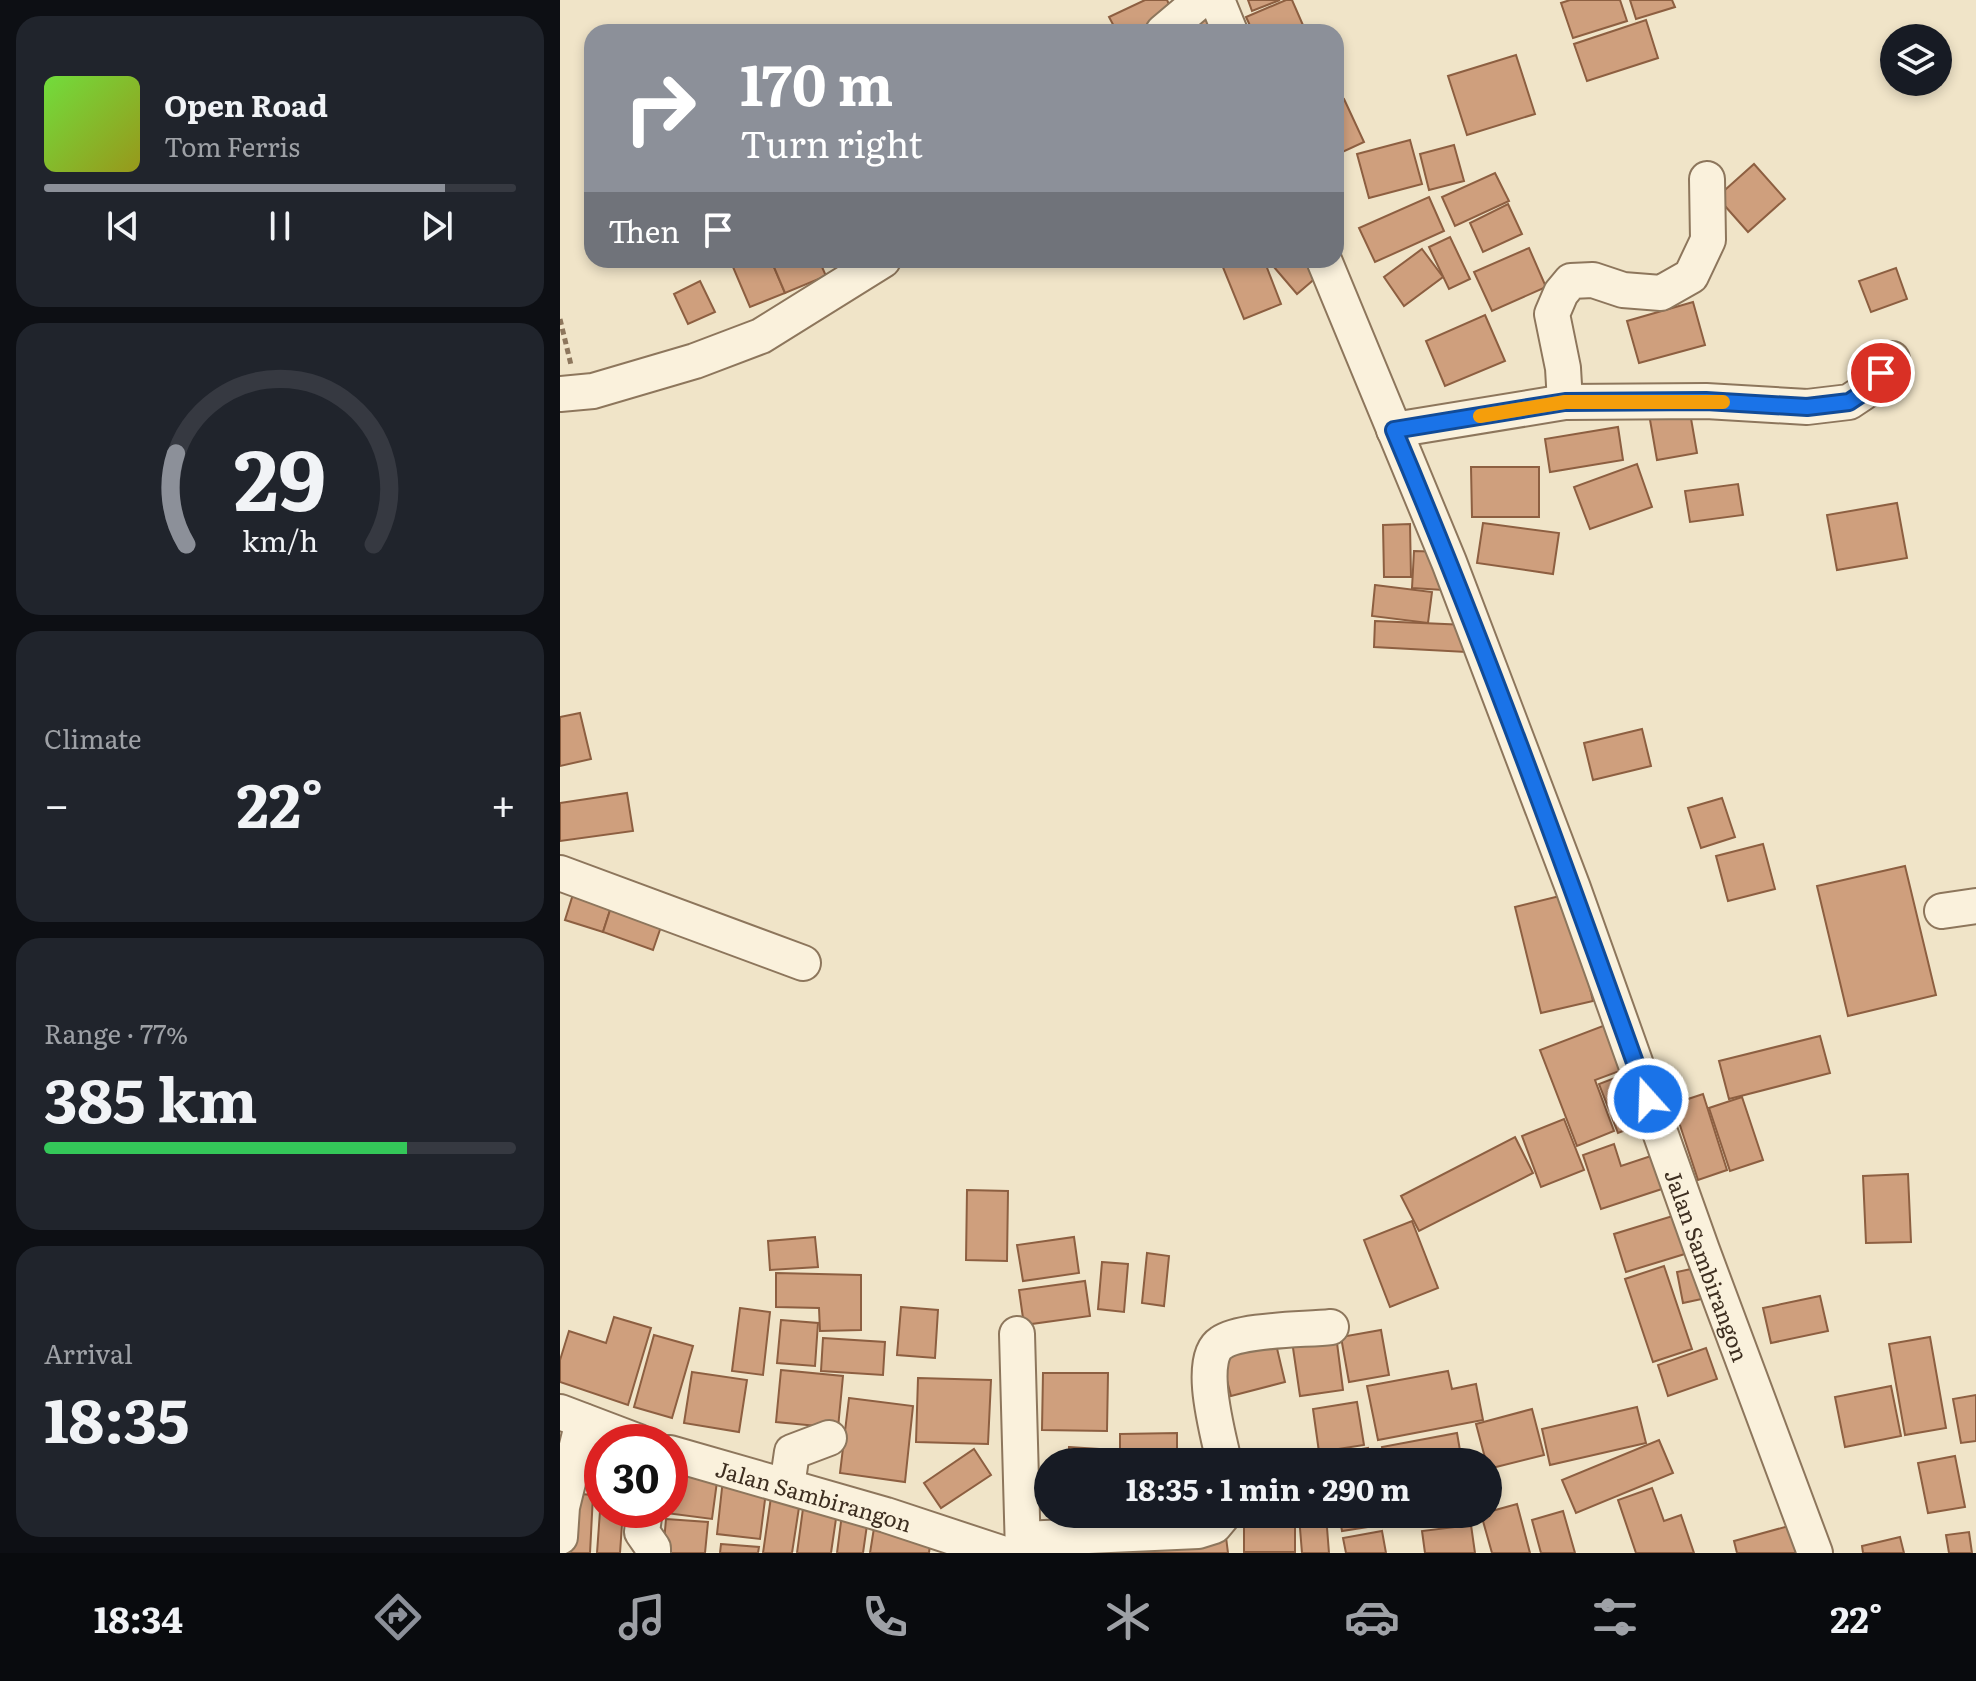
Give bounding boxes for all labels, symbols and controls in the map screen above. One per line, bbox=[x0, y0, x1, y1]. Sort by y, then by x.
map controls bbox=[1880, 24, 1952, 96]
button: layers bbox=[1880, 24, 1952, 96]
text: 170 m bbox=[740, 40, 893, 123]
icon: right bbox=[608, 56, 712, 160]
text: Open Road bbox=[164, 82, 328, 126]
text: Turn right bbox=[740, 116, 923, 169]
text: Tom Ferris bbox=[164, 126, 300, 165]
icon: previous bbox=[101, 204, 145, 248]
icon: pause bbox=[258, 204, 302, 248]
icon: next bbox=[415, 204, 459, 248]
text: Then bbox=[608, 208, 680, 252]
icon: arrive bbox=[696, 208, 740, 252]
pin bbox=[1847, 339, 1915, 407]
icon: arrive bbox=[1859, 351, 1903, 395]
text: 29 bbox=[234, 413, 326, 537]
text: km/h bbox=[242, 518, 318, 561]
text: Climate bbox=[44, 718, 142, 757]
text: 22° bbox=[237, 757, 323, 846]
text: − bbox=[44, 769, 70, 835]
text: + bbox=[490, 769, 516, 835]
text: Range · 77% bbox=[44, 1013, 188, 1052]
text: 385 km bbox=[44, 1052, 257, 1141]
position arrow bbox=[1606, 1057, 1690, 1141]
street label: Jalan Sambirangon bbox=[1658, 1164, 1759, 1366]
text: Arrival bbox=[44, 1333, 133, 1372]
text: 18:35 bbox=[44, 1372, 189, 1461]
speed limit sign: 30 bbox=[584, 1424, 688, 1528]
street label: Jalan Sambirangon bbox=[712, 1451, 917, 1539]
text: 18:35 · 1 min · 290 m bbox=[1126, 1466, 1410, 1510]
icon: directions bbox=[370, 1589, 426, 1645]
icon: music bbox=[614, 1589, 670, 1645]
icon: phone bbox=[857, 1589, 913, 1645]
icon: climate bbox=[1100, 1589, 1156, 1645]
icon: car bbox=[1344, 1589, 1400, 1645]
icon: filters bbox=[1587, 1589, 1643, 1645]
text: 18:34 bbox=[94, 1591, 183, 1644]
text: 22° bbox=[1830, 1591, 1882, 1644]

